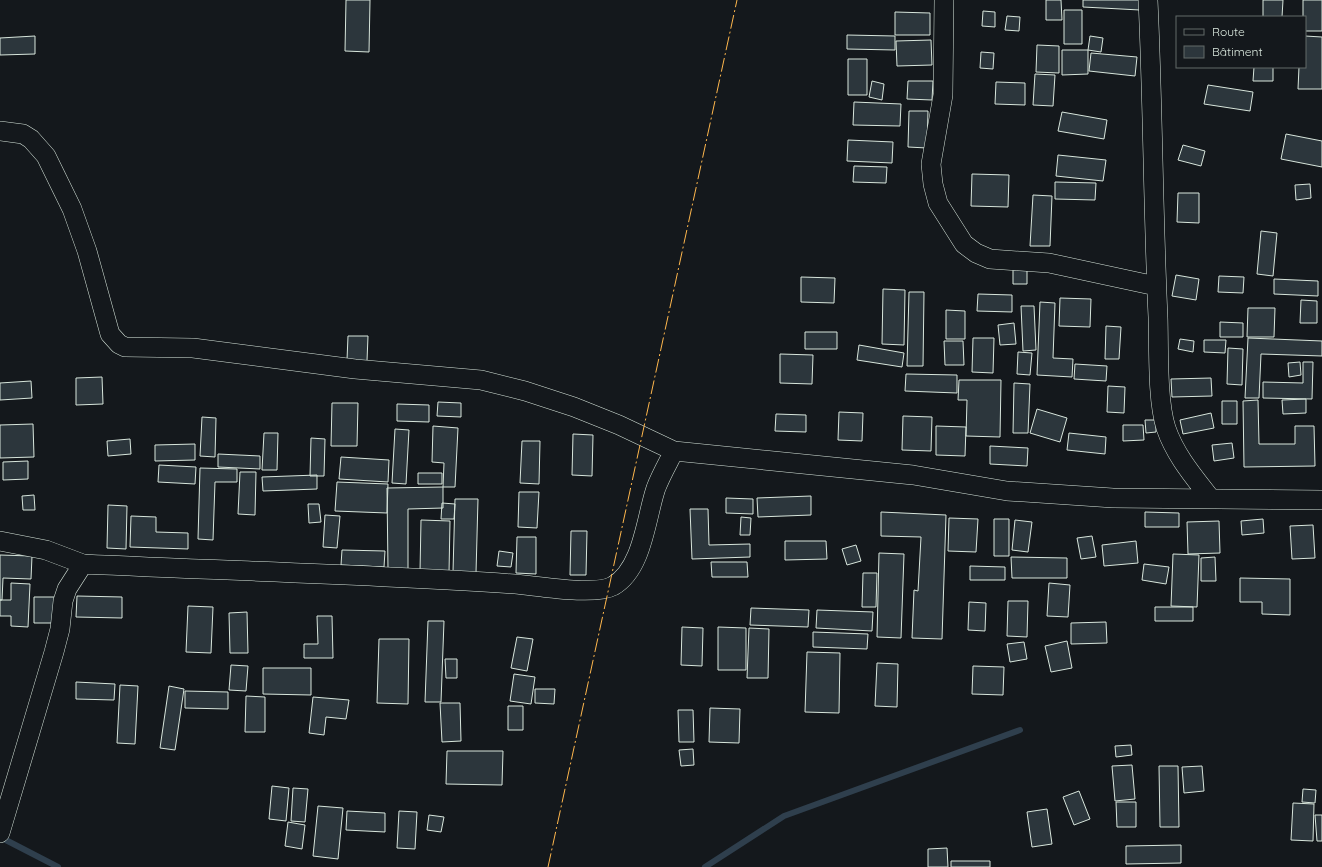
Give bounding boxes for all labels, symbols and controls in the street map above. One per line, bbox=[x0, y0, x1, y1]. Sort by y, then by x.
legend bbox=[1176, 16, 1306, 68]
text: Route bbox=[1212, 24, 1245, 39]
text: Bâtiment bbox=[1212, 44, 1262, 59]

